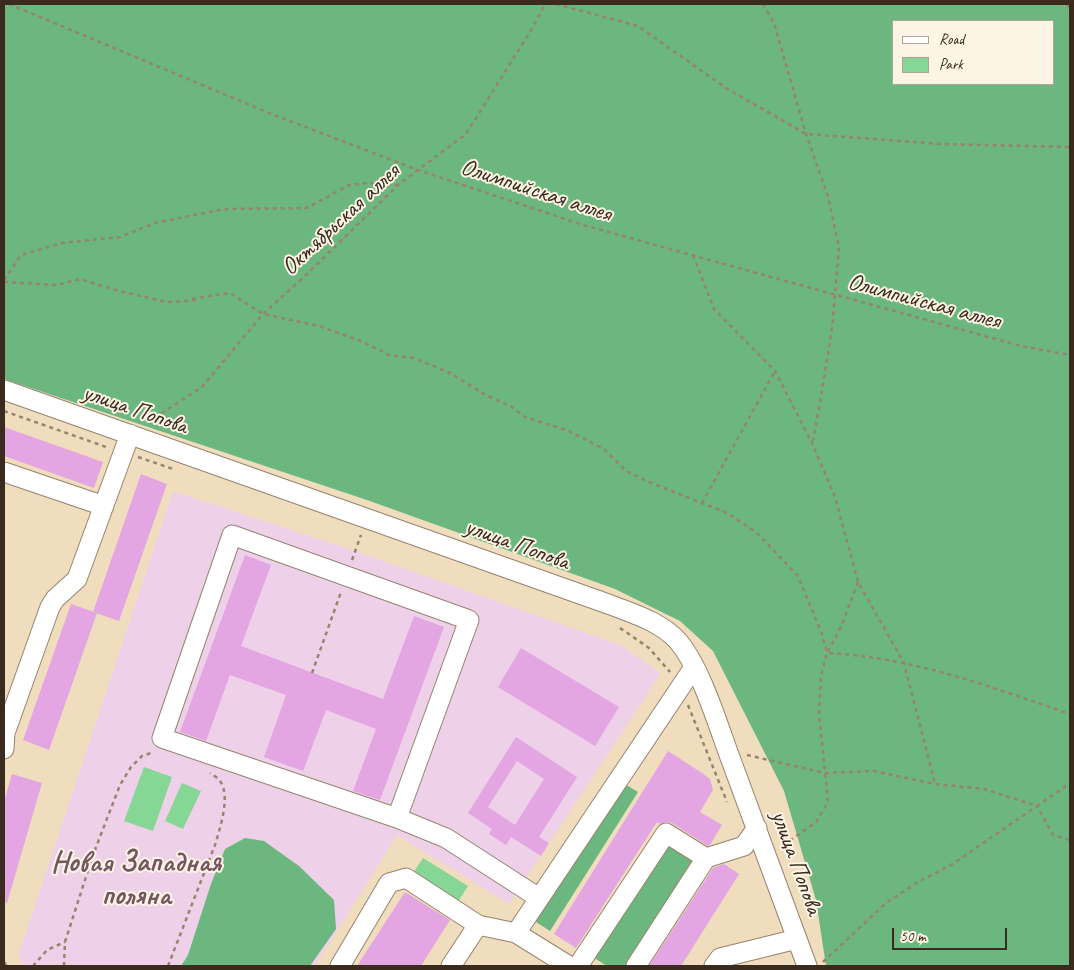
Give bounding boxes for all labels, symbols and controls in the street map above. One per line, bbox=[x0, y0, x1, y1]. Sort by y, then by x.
legend bbox=[892, 20, 1054, 85]
text: Road bbox=[939, 30, 964, 49]
text: Park bbox=[939, 55, 963, 74]
street label: Олимпийская аллея bbox=[457, 153, 615, 229]
street label: Октябрьская аллея bbox=[276, 158, 406, 282]
street label: Олимпийская аллея bbox=[845, 268, 1003, 336]
street label: улица Попова bbox=[79, 379, 191, 441]
street label: улица Попова bbox=[461, 513, 573, 577]
street label: улица Попова bbox=[764, 807, 828, 919]
district label: Новая Западная поляна bbox=[51, 846, 221, 914]
scale bar bbox=[894, 918, 1009, 950]
text: 50 m bbox=[900, 927, 926, 946]

